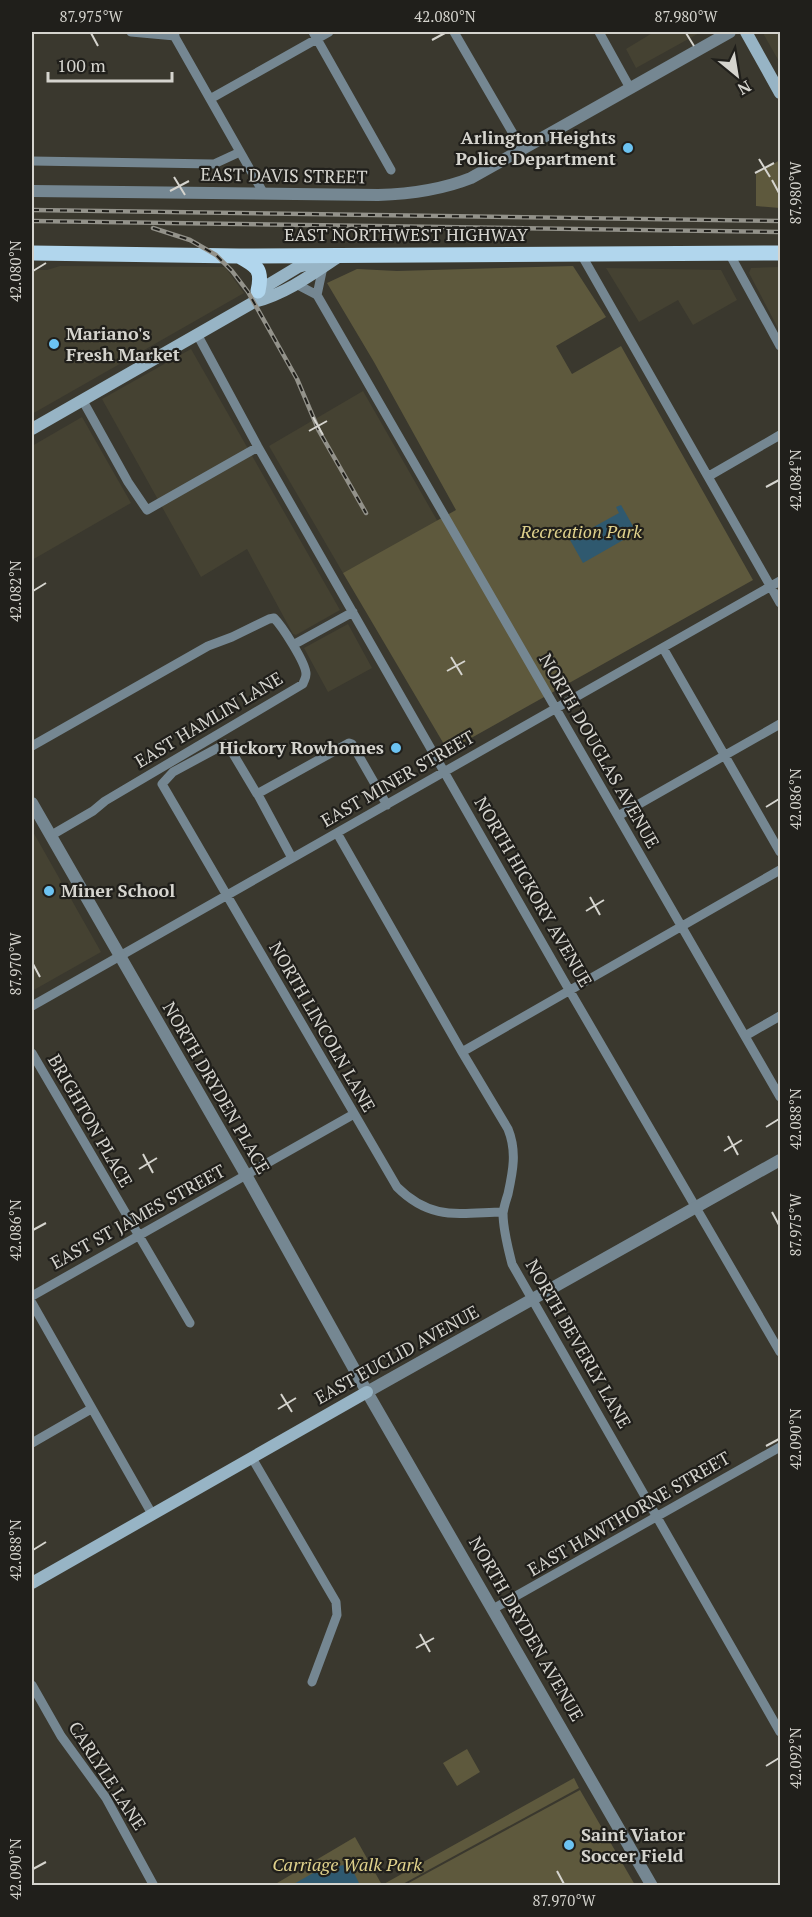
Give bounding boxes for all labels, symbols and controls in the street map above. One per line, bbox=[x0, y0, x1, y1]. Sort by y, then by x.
text: 87.975°W bbox=[59, 6, 124, 26]
text: 42.080°N bbox=[414, 6, 476, 26]
text: 87.980°W bbox=[654, 6, 719, 26]
scale bar bbox=[48, 45, 172, 83]
north arrow bbox=[707, 45, 767, 105]
text: 100 m bbox=[57, 53, 106, 77]
text: N bbox=[734, 75, 755, 101]
place label: Arlington Heights Police Department bbox=[455, 125, 616, 170]
marker: Arlington Heights Police Department bbox=[621, 141, 635, 155]
text: 87.980°W bbox=[785, 160, 805, 225]
street label: EAST DAVIS STREET bbox=[200, 162, 368, 188]
street label: EAST NORTHWEST HIGHWAY bbox=[284, 222, 528, 246]
text: 42.080°N bbox=[5, 240, 25, 302]
place label: Mariano's Fresh Market bbox=[66, 321, 180, 366]
marker: Mariano's Fresh Market bbox=[47, 337, 61, 351]
text: 42.084°N bbox=[785, 449, 805, 511]
park label: Recreation Park bbox=[519, 519, 642, 543]
text: 42.082°N bbox=[5, 560, 25, 622]
street label: NORTH DOUGLAS AVENUE bbox=[534, 649, 666, 852]
street label: EAST HAMLIN LANE bbox=[130, 665, 287, 773]
street label: EAST MINER STREET bbox=[316, 724, 479, 832]
place label: Hickory Rowhomes bbox=[219, 735, 384, 759]
marker: Hickory Rowhomes bbox=[389, 741, 403, 755]
text: 42.086°N bbox=[785, 768, 805, 830]
street label: NORTH HICKORY AVENUE bbox=[469, 792, 598, 991]
place label: Miner School bbox=[61, 878, 175, 902]
marker: Miner School bbox=[42, 884, 56, 898]
text: 87.970°W bbox=[5, 931, 25, 996]
street label: NORTH LINCOLN LANE bbox=[264, 937, 381, 1116]
street label: NORTH DRYDEN PLACE bbox=[158, 997, 276, 1178]
street label: BRIGHTON PLACE bbox=[43, 1050, 139, 1191]
text: 42.088°N bbox=[785, 1088, 805, 1150]
street label: EAST ST JAMES STREET bbox=[46, 1158, 229, 1274]
text: 87.975°W bbox=[785, 1192, 805, 1257]
text: 42.086°N bbox=[5, 1199, 25, 1261]
street label: NORTH BEVERLY LANE bbox=[521, 1255, 637, 1432]
street label: EAST EUCLID AVENUE bbox=[310, 1299, 483, 1409]
text: 42.090°N bbox=[785, 1408, 805, 1470]
street label: EAST HAWTHORNE STREET bbox=[523, 1445, 734, 1581]
text: 42.088°N bbox=[5, 1519, 25, 1581]
street label: NORTH DRYDEN AVENUE bbox=[464, 1532, 590, 1725]
street label: CARLYLE LANE bbox=[64, 1716, 152, 1835]
text: 42.092°N bbox=[785, 1727, 805, 1789]
place label: Saint Viator Soccer Field bbox=[581, 1822, 685, 1867]
text: 42.090°N bbox=[5, 1838, 25, 1900]
marker: Saint Viator Soccer Field bbox=[562, 1838, 576, 1852]
park label: Carriage Walk Park bbox=[272, 1852, 422, 1876]
text: 87.970°W bbox=[532, 1890, 597, 1910]

